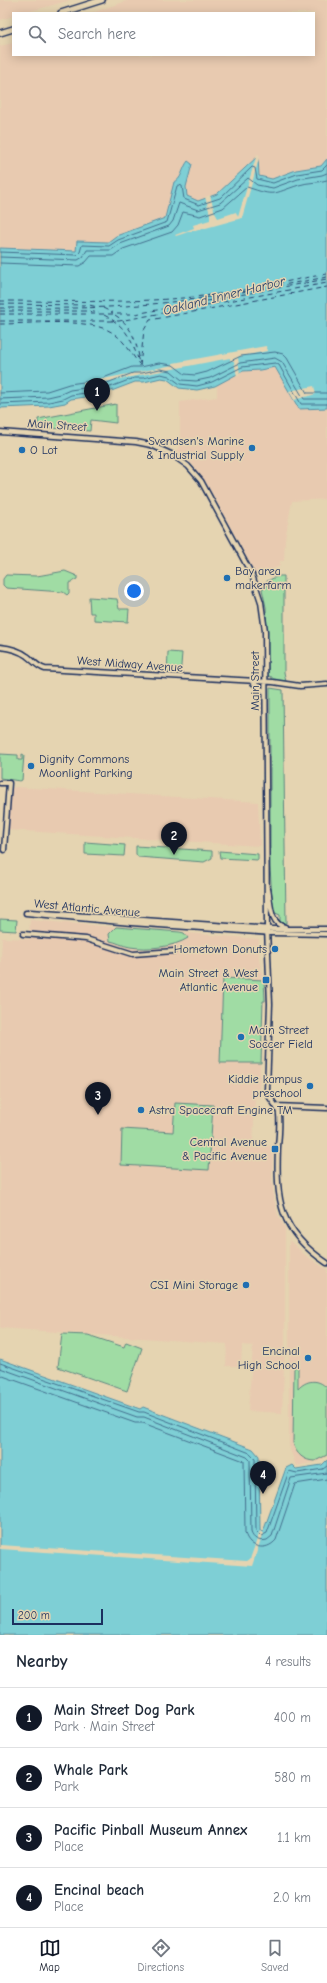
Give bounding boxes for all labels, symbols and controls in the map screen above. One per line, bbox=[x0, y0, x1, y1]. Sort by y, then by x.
search box bbox=[12, 12, 315, 56]
icon: search bbox=[26, 23, 48, 45]
text: Search here bbox=[58, 25, 136, 43]
water label: Oakland Inner Harbor bbox=[162, 273, 287, 318]
pin: 1 bbox=[84, 378, 110, 411]
street label: Main Street bbox=[27, 416, 88, 434]
place label: Svendsen's Marine & Industrial Supply bbox=[146, 434, 245, 462]
place label: O Lot bbox=[30, 443, 58, 457]
marker: Svendsen's Marine & Industrial Supply bbox=[247, 443, 257, 453]
marker: O Lot bbox=[17, 445, 27, 455]
place label: Bay area makerfarm bbox=[235, 564, 292, 592]
marker: Bay area makerfarm bbox=[222, 573, 232, 583]
your location bbox=[124, 581, 144, 601]
street label: Main Street bbox=[248, 651, 262, 711]
street label: West Midway Avenue bbox=[77, 653, 183, 675]
place label: Dignity Commons Moonlight Parking bbox=[39, 752, 133, 780]
marker: Dignity Commons Moonlight Parking bbox=[26, 761, 36, 771]
pin: 2 bbox=[161, 822, 187, 855]
street label: West Atlantic Avenue bbox=[33, 896, 141, 920]
place label: Hometown Donuts bbox=[174, 942, 267, 956]
marker: Hometown Donuts bbox=[270, 944, 280, 954]
place label: Main Street & West Atlantic Avenue bbox=[159, 966, 259, 994]
marker: Main Street & West Atlantic Avenue bbox=[261, 975, 271, 985]
place label: Main Street Soccer Field bbox=[249, 1023, 313, 1051]
marker: Main Street Soccer Field bbox=[236, 1032, 246, 1042]
place label: Kiddie kampus preschool bbox=[228, 1072, 302, 1100]
marker: Kiddie kampus preschool bbox=[305, 1081, 315, 1091]
pin: 3 bbox=[85, 1082, 111, 1115]
place label: Astra Spacecraft Engine TM bbox=[149, 1103, 293, 1117]
marker: Astra Spacecraft Engine TM bbox=[136, 1105, 146, 1115]
place label: Central Avenue & Pacific Avenue bbox=[182, 1135, 267, 1163]
marker: Central Avenue & Pacific Avenue bbox=[270, 1144, 280, 1154]
place label: CSI Mini Storage bbox=[150, 1278, 238, 1292]
marker: CSI Mini Storage bbox=[241, 1280, 251, 1290]
place label: Encinal High School bbox=[238, 1344, 300, 1372]
marker: Encinal High School bbox=[303, 1353, 313, 1363]
pin: 4 bbox=[250, 1461, 276, 1494]
scale bar bbox=[12, 1607, 103, 1626]
text: 200 m bbox=[18, 1609, 50, 1622]
text: Nearby bbox=[16, 1652, 67, 1671]
text: 4 results bbox=[265, 1654, 311, 1669]
text: Main Street Dog Park bbox=[54, 1701, 194, 1719]
text: 1 bbox=[26, 1710, 32, 1725]
text: 400 m bbox=[274, 1710, 311, 1725]
text: Park · Main Street bbox=[54, 1719, 155, 1734]
text: Whale Park bbox=[54, 1761, 128, 1779]
text: 2 bbox=[26, 1770, 32, 1785]
text: 580 m bbox=[274, 1770, 311, 1785]
text: Park bbox=[54, 1779, 79, 1794]
text: Pacific Pinball Museum Annex bbox=[54, 1821, 247, 1839]
text: 3 bbox=[26, 1830, 32, 1845]
text: 1.1 km bbox=[277, 1830, 311, 1845]
text: Place bbox=[54, 1839, 84, 1854]
text: Encinal beach bbox=[54, 1881, 144, 1899]
text: 4 bbox=[26, 1890, 32, 1905]
text: 2.0 km bbox=[273, 1890, 311, 1905]
text: Place bbox=[54, 1899, 84, 1914]
tab: Map bbox=[39, 1937, 61, 1974]
tab: Directions bbox=[138, 1937, 184, 1974]
tab: Saved bbox=[261, 1937, 288, 1974]

